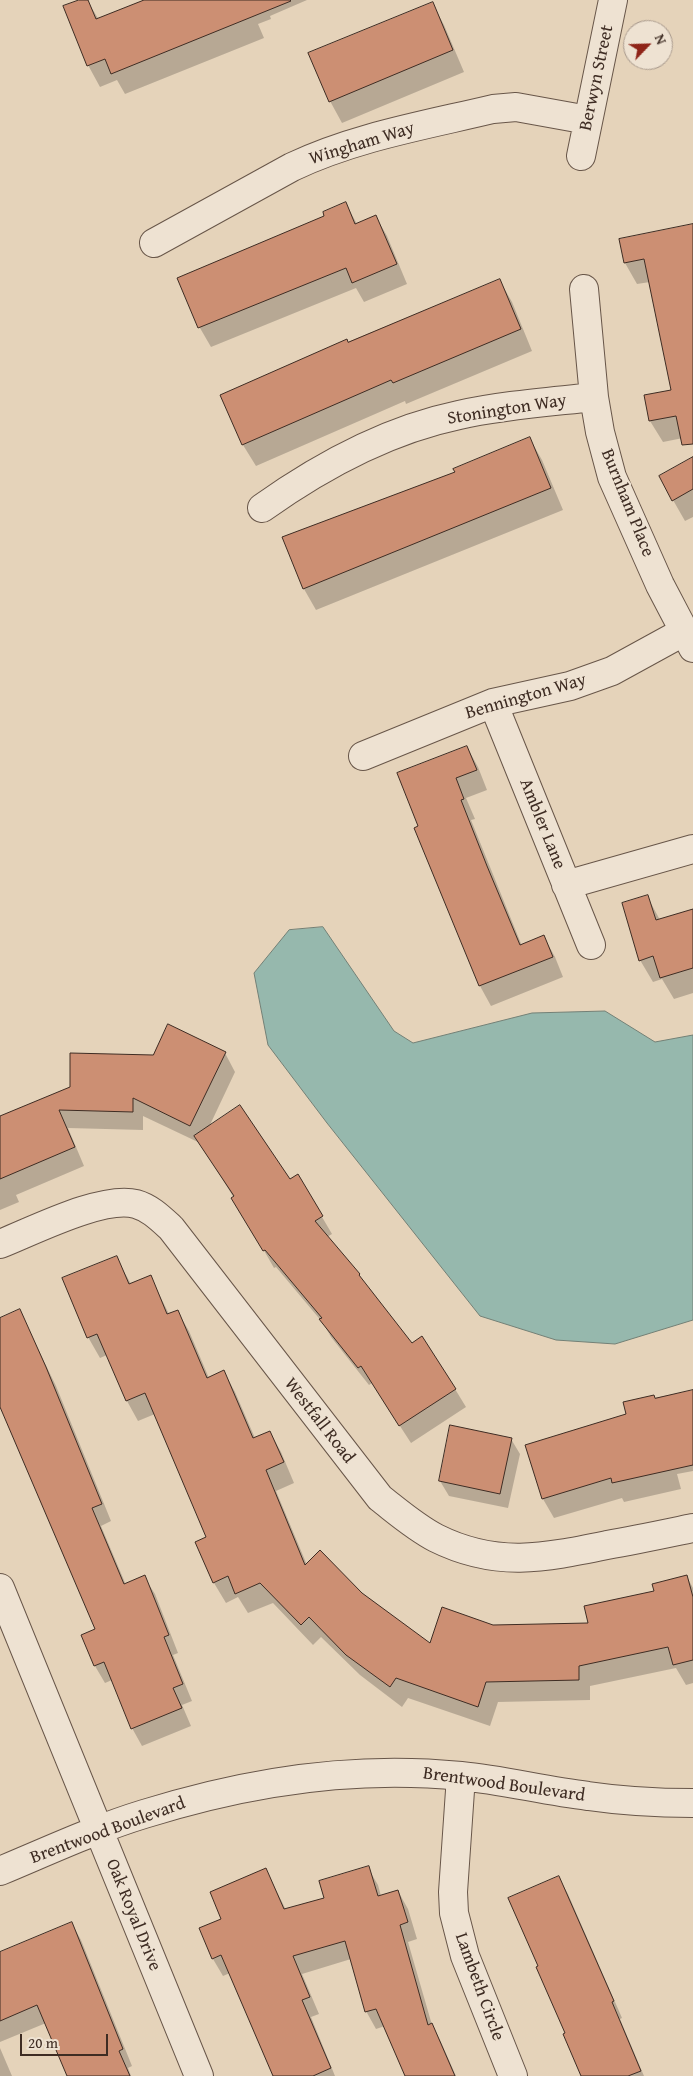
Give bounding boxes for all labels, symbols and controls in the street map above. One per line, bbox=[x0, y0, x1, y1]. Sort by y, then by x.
north arrow bbox=[623, 20, 673, 70]
street label: Berwyn Street bbox=[575, 23, 619, 133]
text: N bbox=[650, 31, 672, 48]
street label: Wingham Way bbox=[307, 118, 417, 170]
street label: Stonington Way bbox=[446, 390, 568, 430]
street label: Burnham Place bbox=[596, 446, 658, 560]
street label: Bennington Way bbox=[463, 669, 589, 725]
street label: Ambler Lane bbox=[514, 776, 570, 872]
street label: Westfall Road bbox=[279, 1374, 359, 1468]
street label: Brentwood Boulevard bbox=[422, 1763, 586, 1807]
street label: Brentwood Boulevard bbox=[28, 1793, 188, 1869]
street label: Oak Royal Drive bbox=[101, 1856, 165, 1974]
street label: Lambeth Circle bbox=[449, 1930, 509, 2044]
scale bar bbox=[22, 2024, 110, 2056]
text: 20 m bbox=[28, 2032, 58, 2053]

